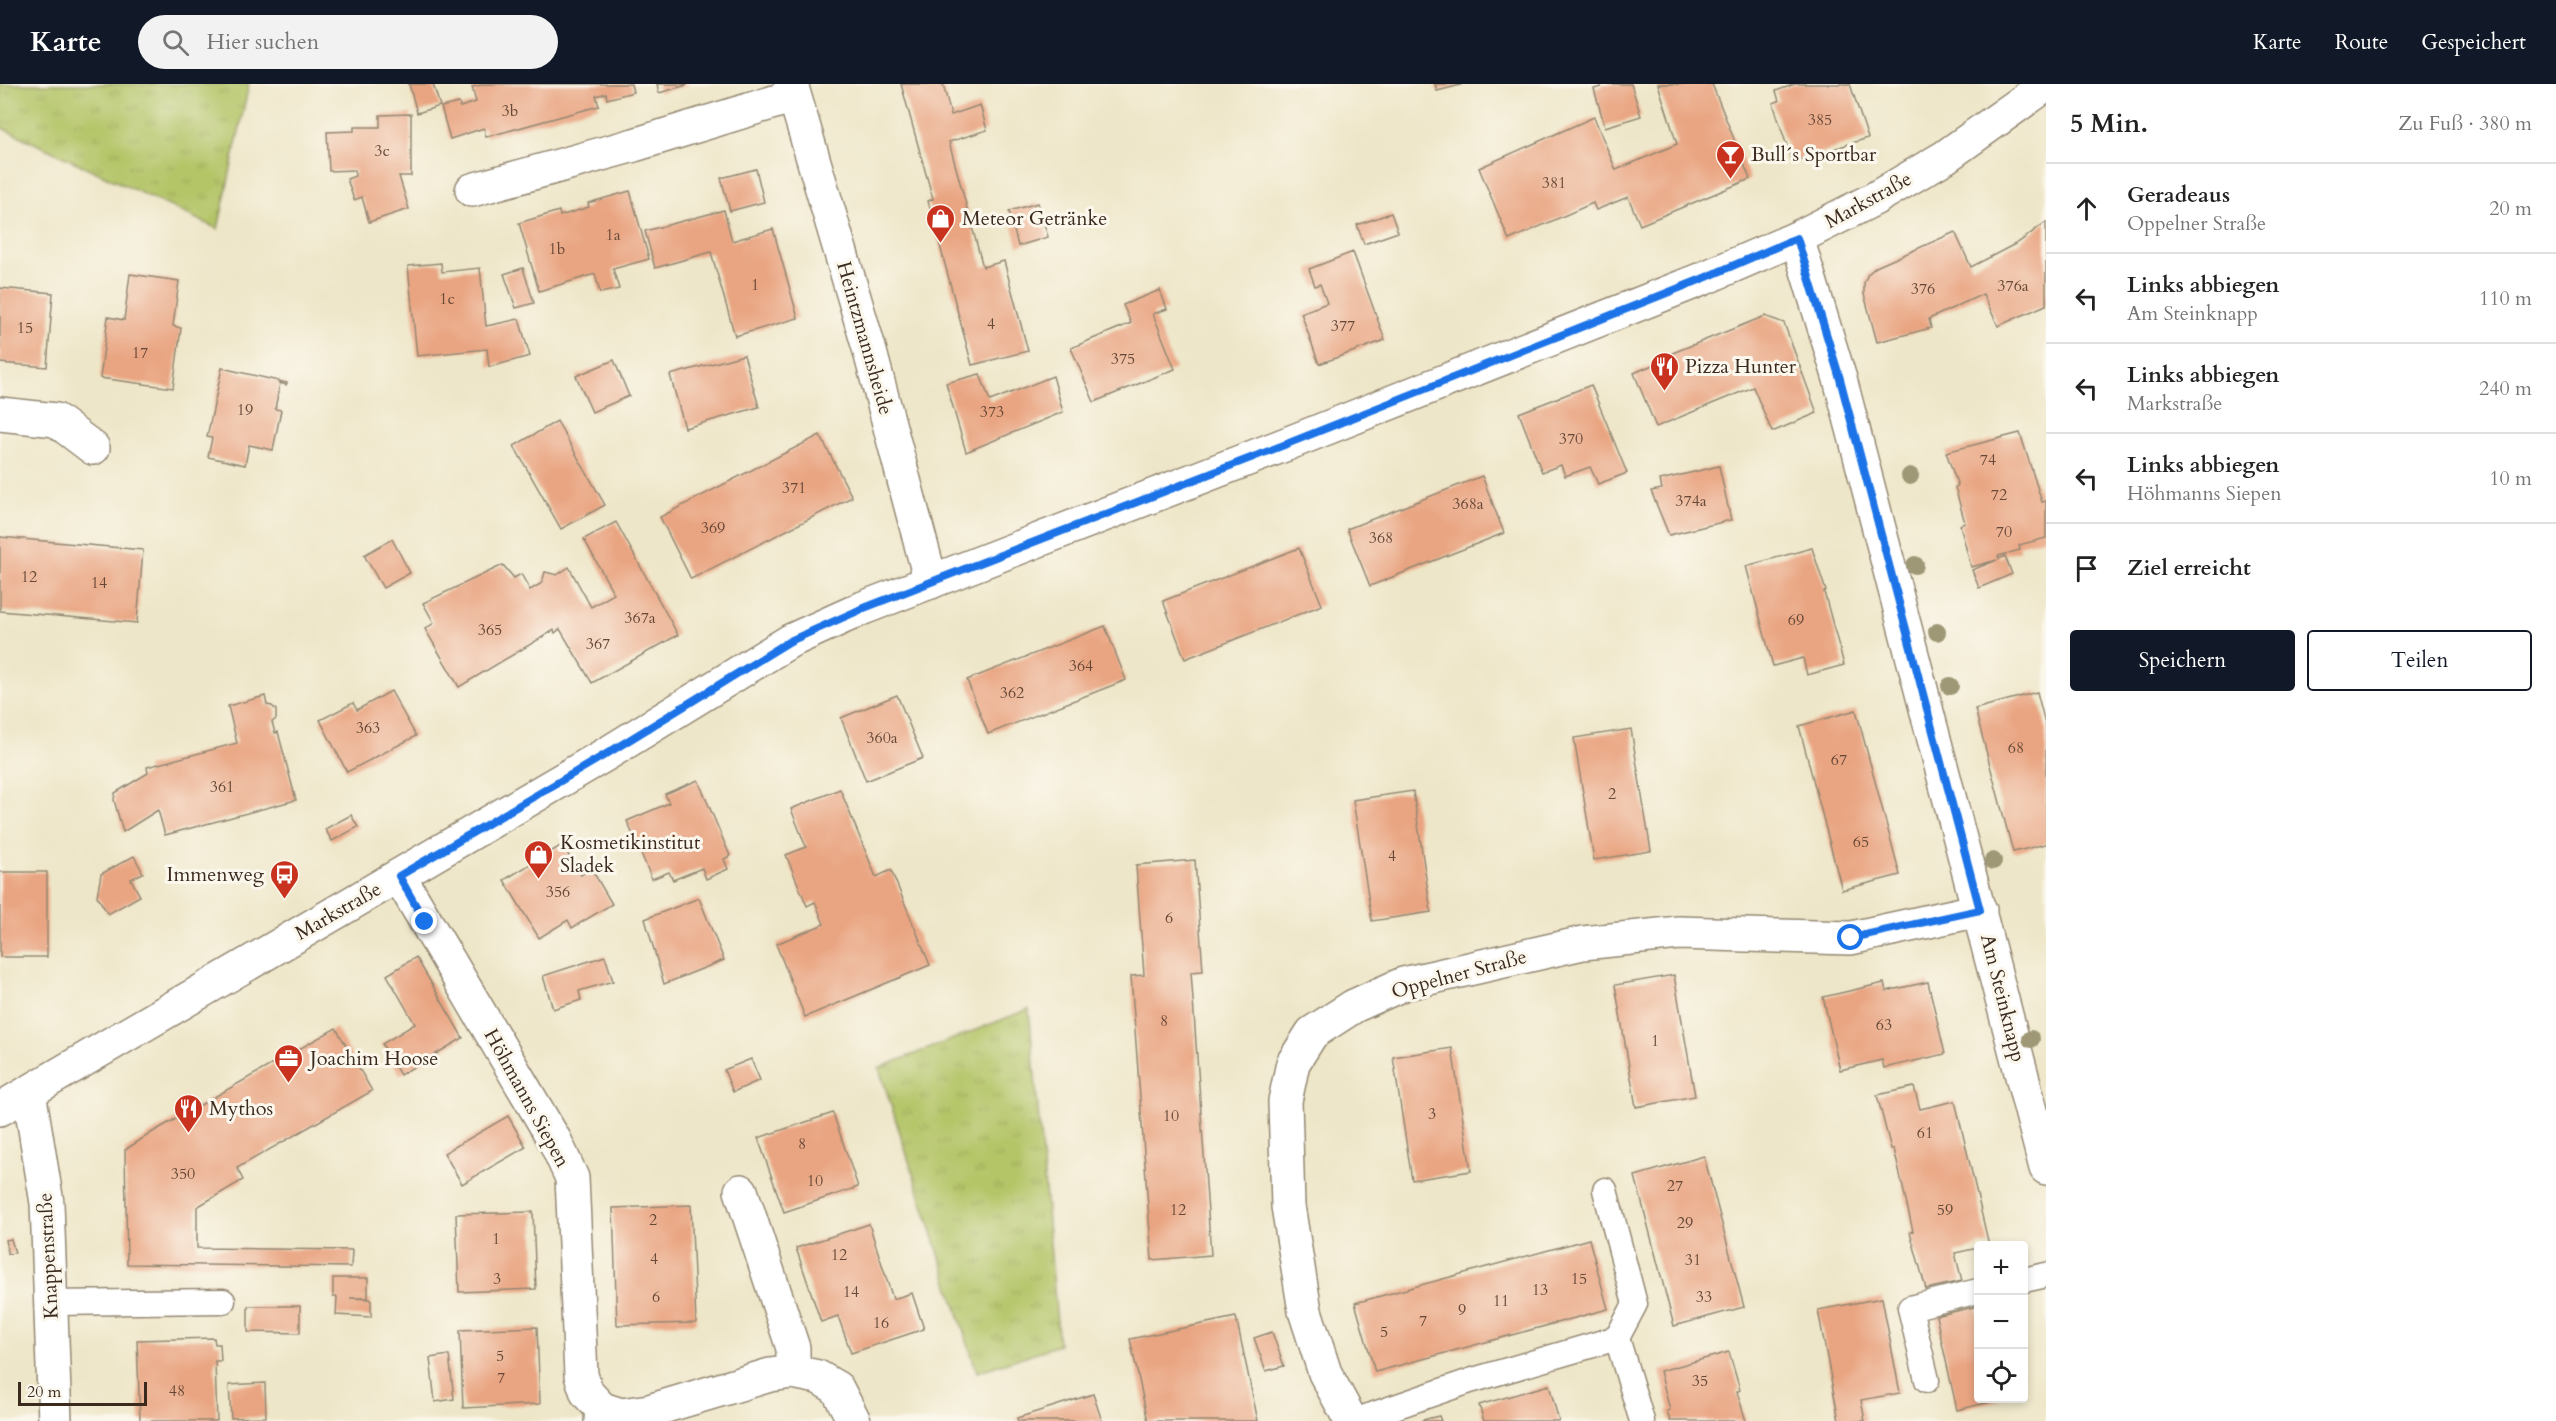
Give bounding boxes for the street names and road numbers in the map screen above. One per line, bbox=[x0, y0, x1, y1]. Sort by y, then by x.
street label: Markstraße bbox=[1820, 165, 1916, 235]
street label: Heintzmannsheide bbox=[830, 258, 900, 418]
street label: Markstraße bbox=[290, 875, 386, 947]
street label: Am Steinknapp bbox=[1974, 931, 2032, 1065]
street label: Oppelner Straße bbox=[1388, 943, 1530, 1005]
street label: Höhmanns Siepen bbox=[478, 1024, 577, 1173]
street label: Knappenstraße bbox=[31, 1192, 65, 1320]

